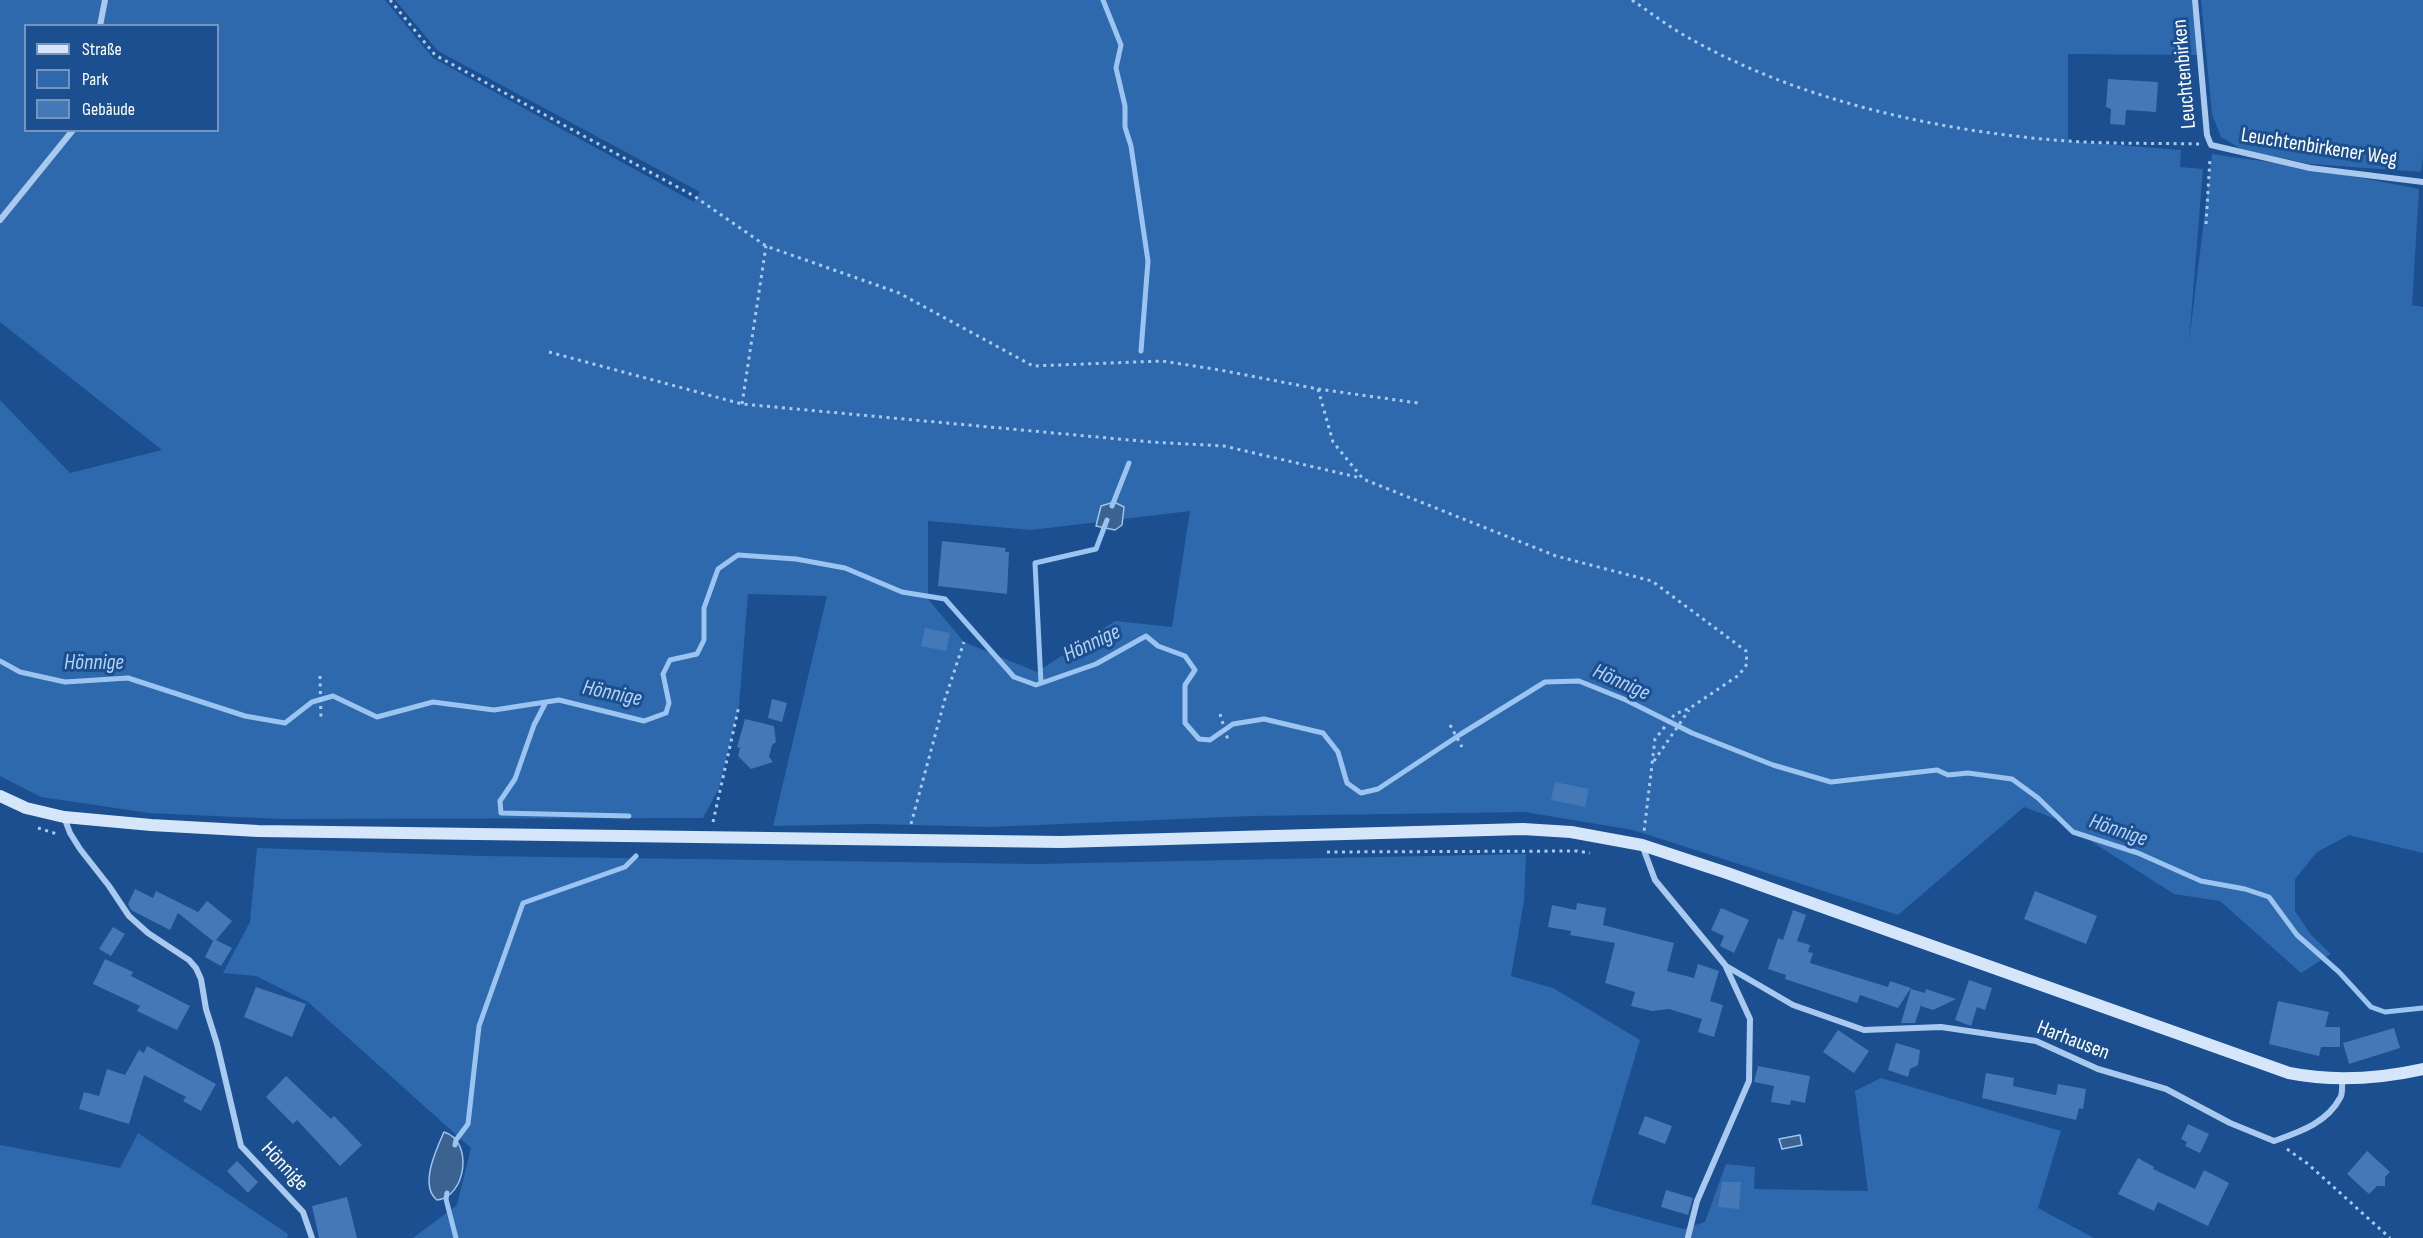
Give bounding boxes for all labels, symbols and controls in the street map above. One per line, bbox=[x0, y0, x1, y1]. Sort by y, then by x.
street label: Leuchtenbirken bbox=[2168, 18, 2202, 130]
legend bbox=[24, 24, 219, 132]
text: Straße bbox=[82, 39, 122, 60]
text: Park bbox=[82, 69, 108, 90]
text: Gebäude bbox=[82, 99, 135, 120]
street label: Leuchtenbirkener Weg bbox=[2239, 123, 2399, 173]
water label: Hönnige bbox=[1059, 619, 1125, 669]
water label: Hönnige bbox=[64, 650, 124, 676]
water label: Hönnige bbox=[1588, 659, 1654, 707]
water label: Hönnige bbox=[580, 675, 644, 713]
water label: Hönnige bbox=[2085, 809, 2151, 853]
street label: Harhausen bbox=[2033, 1016, 2113, 1066]
street label: Hönnige bbox=[255, 1137, 313, 1197]

